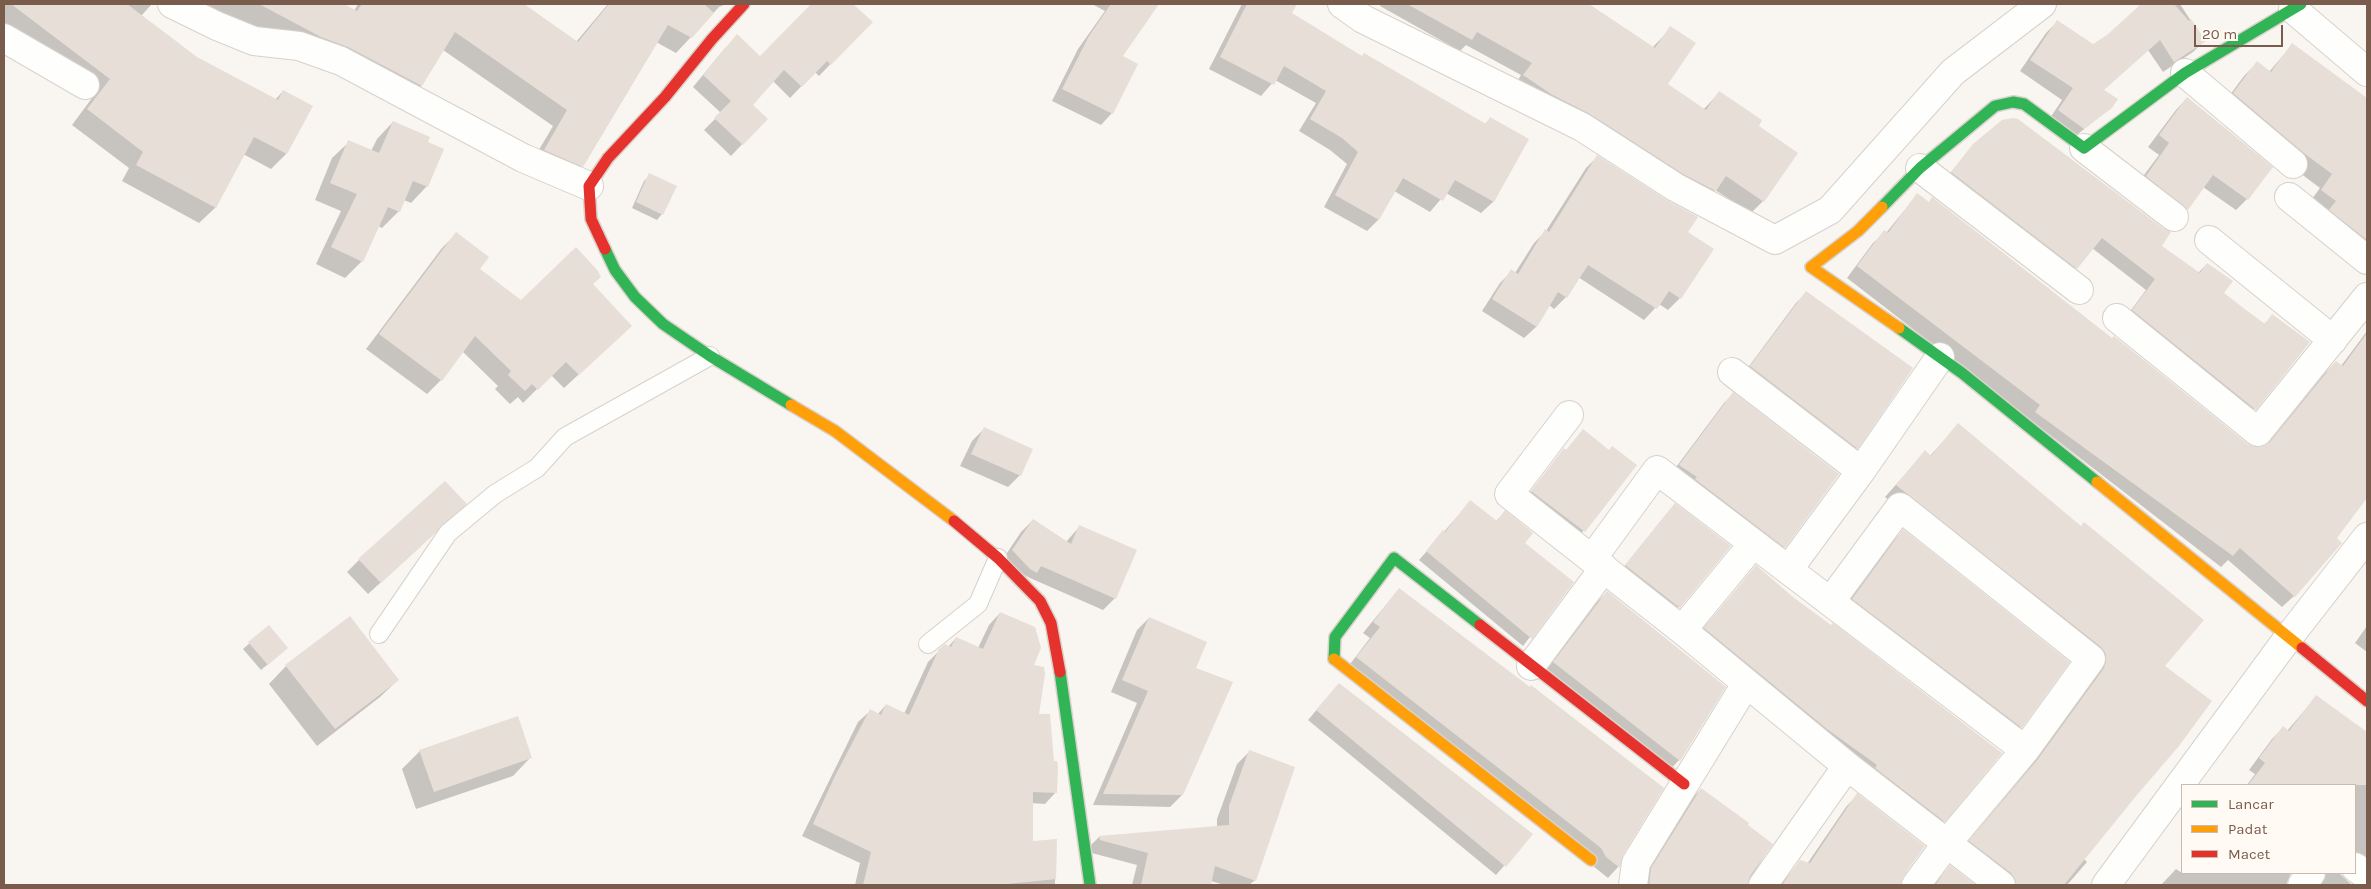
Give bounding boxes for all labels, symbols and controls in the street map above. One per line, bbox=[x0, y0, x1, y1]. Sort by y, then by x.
scale bar bbox=[2196, 15, 2285, 47]
text: 20 m bbox=[2202, 25, 2237, 43]
legend bbox=[2181, 784, 2356, 874]
text: Lancar bbox=[2228, 795, 2274, 813]
text: Padat bbox=[2228, 820, 2267, 838]
text: Macet bbox=[2228, 845, 2270, 863]

